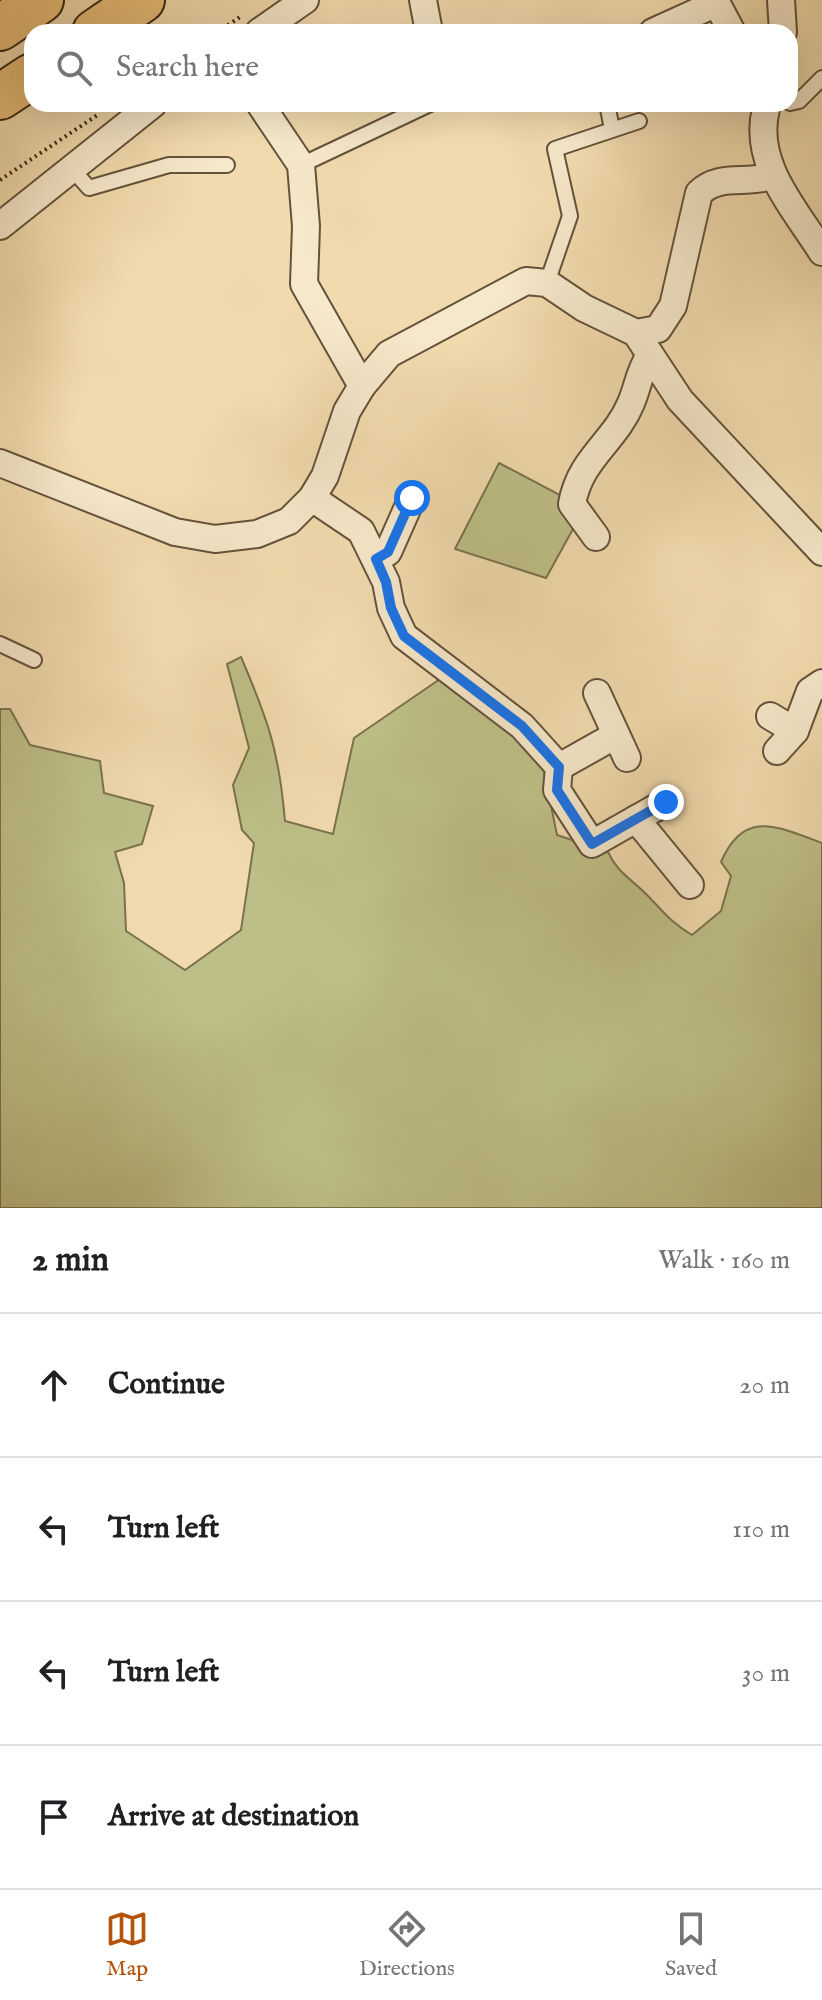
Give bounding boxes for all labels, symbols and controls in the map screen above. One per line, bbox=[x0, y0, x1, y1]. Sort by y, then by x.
search box bbox=[24, 24, 798, 112]
icon: search bbox=[52, 46, 96, 90]
text: Search here bbox=[116, 49, 259, 87]
route start bbox=[394, 480, 430, 516]
route end bbox=[648, 784, 684, 820]
text: 2 min bbox=[32, 1239, 109, 1282]
text: Walk · 160 m bbox=[658, 1244, 790, 1277]
icon: ahead bbox=[32, 1363, 76, 1407]
text: Continue bbox=[108, 1366, 225, 1404]
text: 20 m bbox=[739, 1369, 790, 1402]
icon: left bbox=[32, 1507, 76, 1551]
text: Turn left bbox=[108, 1510, 219, 1548]
text: 110 m bbox=[732, 1513, 790, 1546]
icon: left bbox=[32, 1651, 76, 1695]
text: Turn left bbox=[108, 1654, 219, 1692]
text: 30 m bbox=[742, 1657, 790, 1690]
icon: arrive bbox=[32, 1795, 76, 1839]
text: Arrive at destination bbox=[108, 1798, 359, 1836]
tab: Map bbox=[105, 1907, 149, 1983]
tab: Directions bbox=[359, 1907, 455, 1983]
tab: Saved bbox=[665, 1907, 717, 1983]

